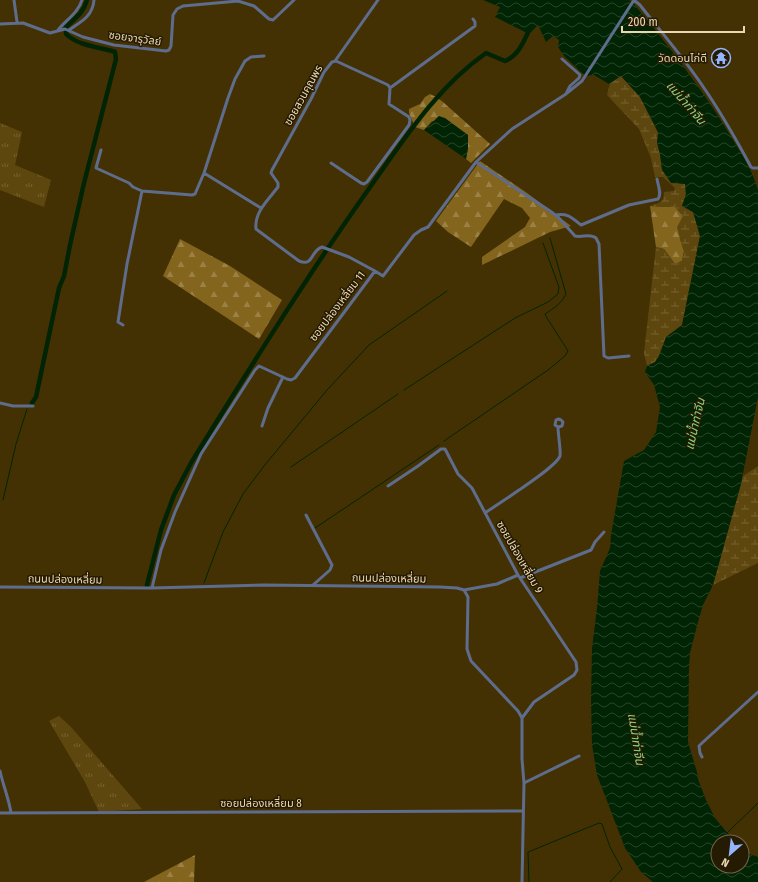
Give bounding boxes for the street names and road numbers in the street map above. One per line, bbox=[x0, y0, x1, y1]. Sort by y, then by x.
street label: ซอยจารุวัลย์ bbox=[108, 28, 162, 49]
street label: ซอยสวนคุณพร bbox=[281, 63, 325, 128]
street label: ซอยปล่องเหลี่ยม 11 bbox=[305, 267, 368, 344]
street label: ซอยปล่องเหลี่ยม 9 bbox=[494, 518, 547, 596]
street label: ถนนปล่องเหลี่ยม bbox=[352, 569, 426, 586]
street label: ถนนปล่องเหลี่ยม bbox=[28, 570, 102, 587]
street label: ซอยปล่องเหลี่ยม 8 bbox=[220, 795, 302, 810]

